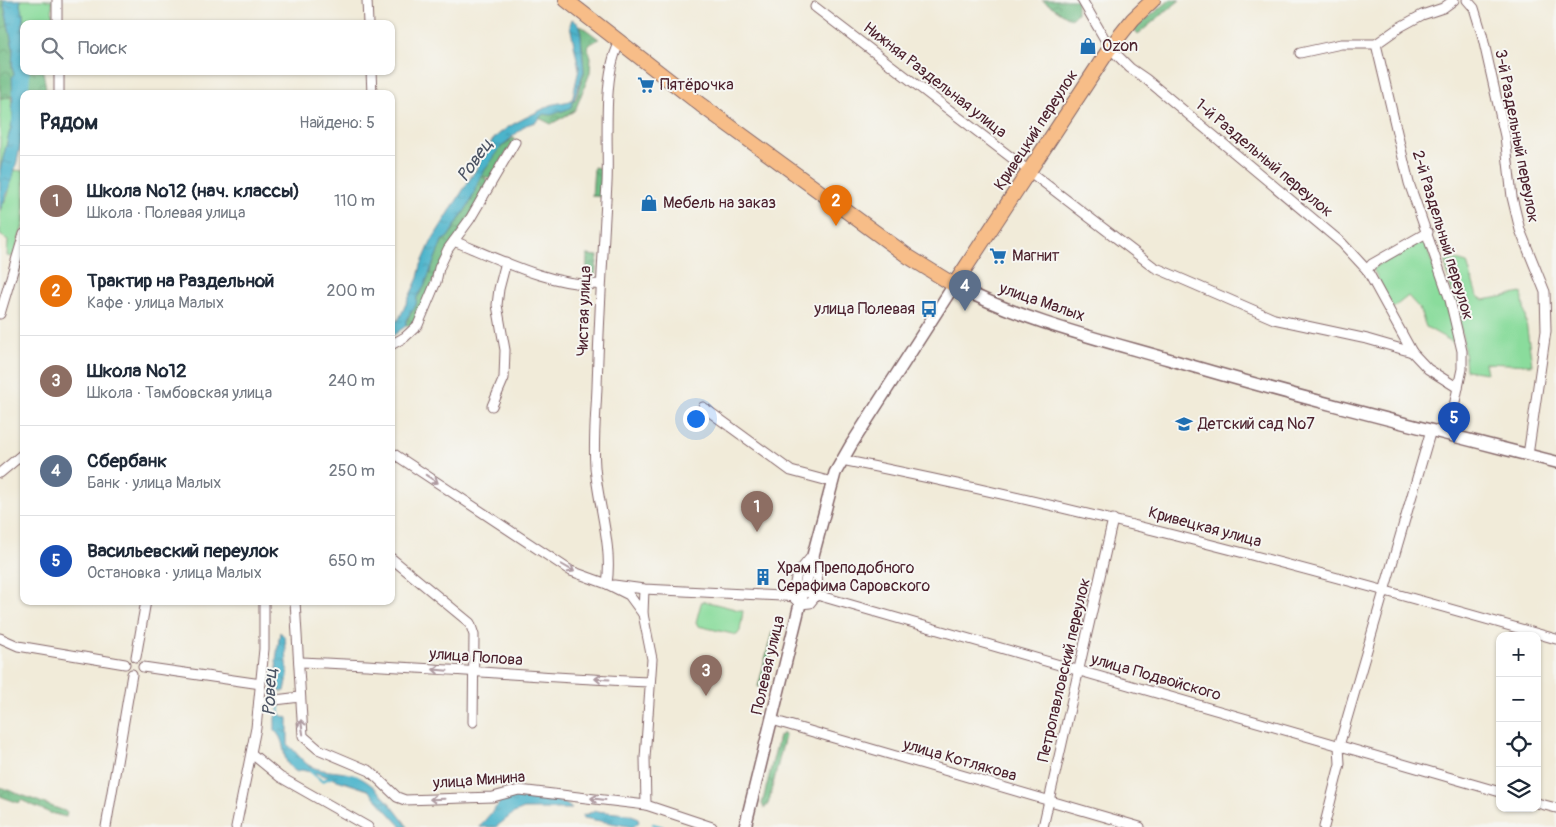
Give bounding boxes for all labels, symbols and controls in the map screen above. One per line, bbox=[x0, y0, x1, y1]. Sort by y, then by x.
street label: Нижняя Раздельная улица bbox=[859, 18, 1011, 142]
search box bbox=[20, 20, 395, 75]
icon: search bbox=[38, 34, 66, 62]
text: Поиск bbox=[78, 36, 128, 60]
shop icon: Ozon bbox=[1078, 36, 1098, 56]
place label: Ozon bbox=[1102, 36, 1138, 56]
street label: 3-й Раздельный переулок bbox=[1490, 48, 1544, 224]
street label: Кривецкий переулок bbox=[990, 66, 1082, 194]
supermarket icon: Пятёрочка bbox=[636, 75, 656, 95]
place label: Пятёрочка bbox=[660, 75, 734, 95]
street label: 1-й Раздельный переулок bbox=[1191, 95, 1337, 221]
text: Рядом bbox=[40, 109, 98, 136]
text: Найдено: 5 bbox=[299, 113, 375, 133]
water label: Ровец bbox=[452, 134, 498, 186]
street label: 2-й Раздельный переулок bbox=[1408, 148, 1478, 322]
text: Школа №12 (нач. классы) bbox=[87, 179, 300, 203]
pin: 2 bbox=[820, 185, 852, 226]
text: 1 bbox=[53, 191, 59, 211]
text: 110 m bbox=[334, 191, 375, 211]
shop icon: Мебель на заказ bbox=[639, 193, 659, 213]
place label: Мебель на заказ bbox=[663, 193, 776, 213]
text: Школа · Полевая улица bbox=[87, 203, 246, 223]
supermarket icon: Магнит bbox=[988, 246, 1008, 266]
place label: Магнит bbox=[1012, 246, 1060, 266]
street label: Чистая улица bbox=[572, 265, 596, 357]
text: Трактир на Раздельной bbox=[87, 269, 274, 293]
pin: 4 bbox=[949, 270, 981, 311]
street label: улица Малых bbox=[996, 278, 1087, 326]
text: 2 bbox=[52, 281, 60, 301]
text: 200 m bbox=[327, 281, 375, 301]
text: Кафе · улица Малых bbox=[87, 293, 224, 313]
place label: улица Полевая bbox=[813, 299, 915, 319]
bus stop icon: улица Полевая bbox=[919, 299, 939, 319]
text: Школа №12 bbox=[87, 359, 187, 383]
text: 3 bbox=[52, 371, 60, 391]
text: 240 m bbox=[328, 371, 375, 391]
text: Школа · Тамбовская улица bbox=[87, 383, 272, 403]
pin: 5 bbox=[1438, 402, 1470, 443]
your location bbox=[683, 406, 709, 432]
school or university icon: Детский сад №7 bbox=[1174, 414, 1194, 434]
place label: Детский сад №7 bbox=[1197, 414, 1315, 434]
text: Сбербанк bbox=[87, 449, 167, 473]
text: 4 bbox=[51, 461, 61, 481]
text: 250 m bbox=[329, 461, 375, 481]
text: Банк · улица Малых bbox=[87, 473, 221, 493]
one-way arrow bbox=[425, 473, 439, 484]
pin: 1 bbox=[741, 491, 773, 532]
street label: Кривецкая улица bbox=[1146, 502, 1264, 552]
text: Васильевский переулок bbox=[87, 539, 279, 563]
text: 5 bbox=[52, 551, 60, 571]
text: 650 m bbox=[328, 551, 375, 571]
place label: Храм Преподобного Серафима Саровского bbox=[777, 558, 930, 596]
text: Остановка · улица Малых bbox=[87, 563, 262, 583]
one-way arrow bbox=[560, 563, 574, 573]
building icon: Храм Преподобного Серафима Саровского bbox=[753, 567, 773, 587]
street label: Петропавловский переулок bbox=[1033, 576, 1095, 764]
street label: Полевая улица bbox=[747, 614, 789, 716]
map controls bbox=[1496, 632, 1541, 812]
button: + bbox=[1496, 632, 1541, 677]
street label: улица Попова bbox=[428, 644, 523, 670]
street label: улица Подвойского bbox=[1088, 649, 1224, 705]
pin: 3 bbox=[690, 655, 722, 696]
one-way arrow bbox=[432, 665, 448, 675]
water label: Ровец bbox=[258, 668, 282, 716]
one-way arrow bbox=[594, 675, 610, 684]
button: − bbox=[1496, 677, 1541, 722]
one-way arrow bbox=[297, 720, 307, 736]
button: locate bbox=[1496, 722, 1541, 767]
street label: улица Котлякова bbox=[900, 734, 1019, 786]
street label: улица Минина bbox=[431, 767, 526, 793]
button: layers bbox=[1496, 767, 1541, 812]
one-way arrow bbox=[429, 794, 446, 804]
one-way arrow bbox=[590, 794, 606, 804]

